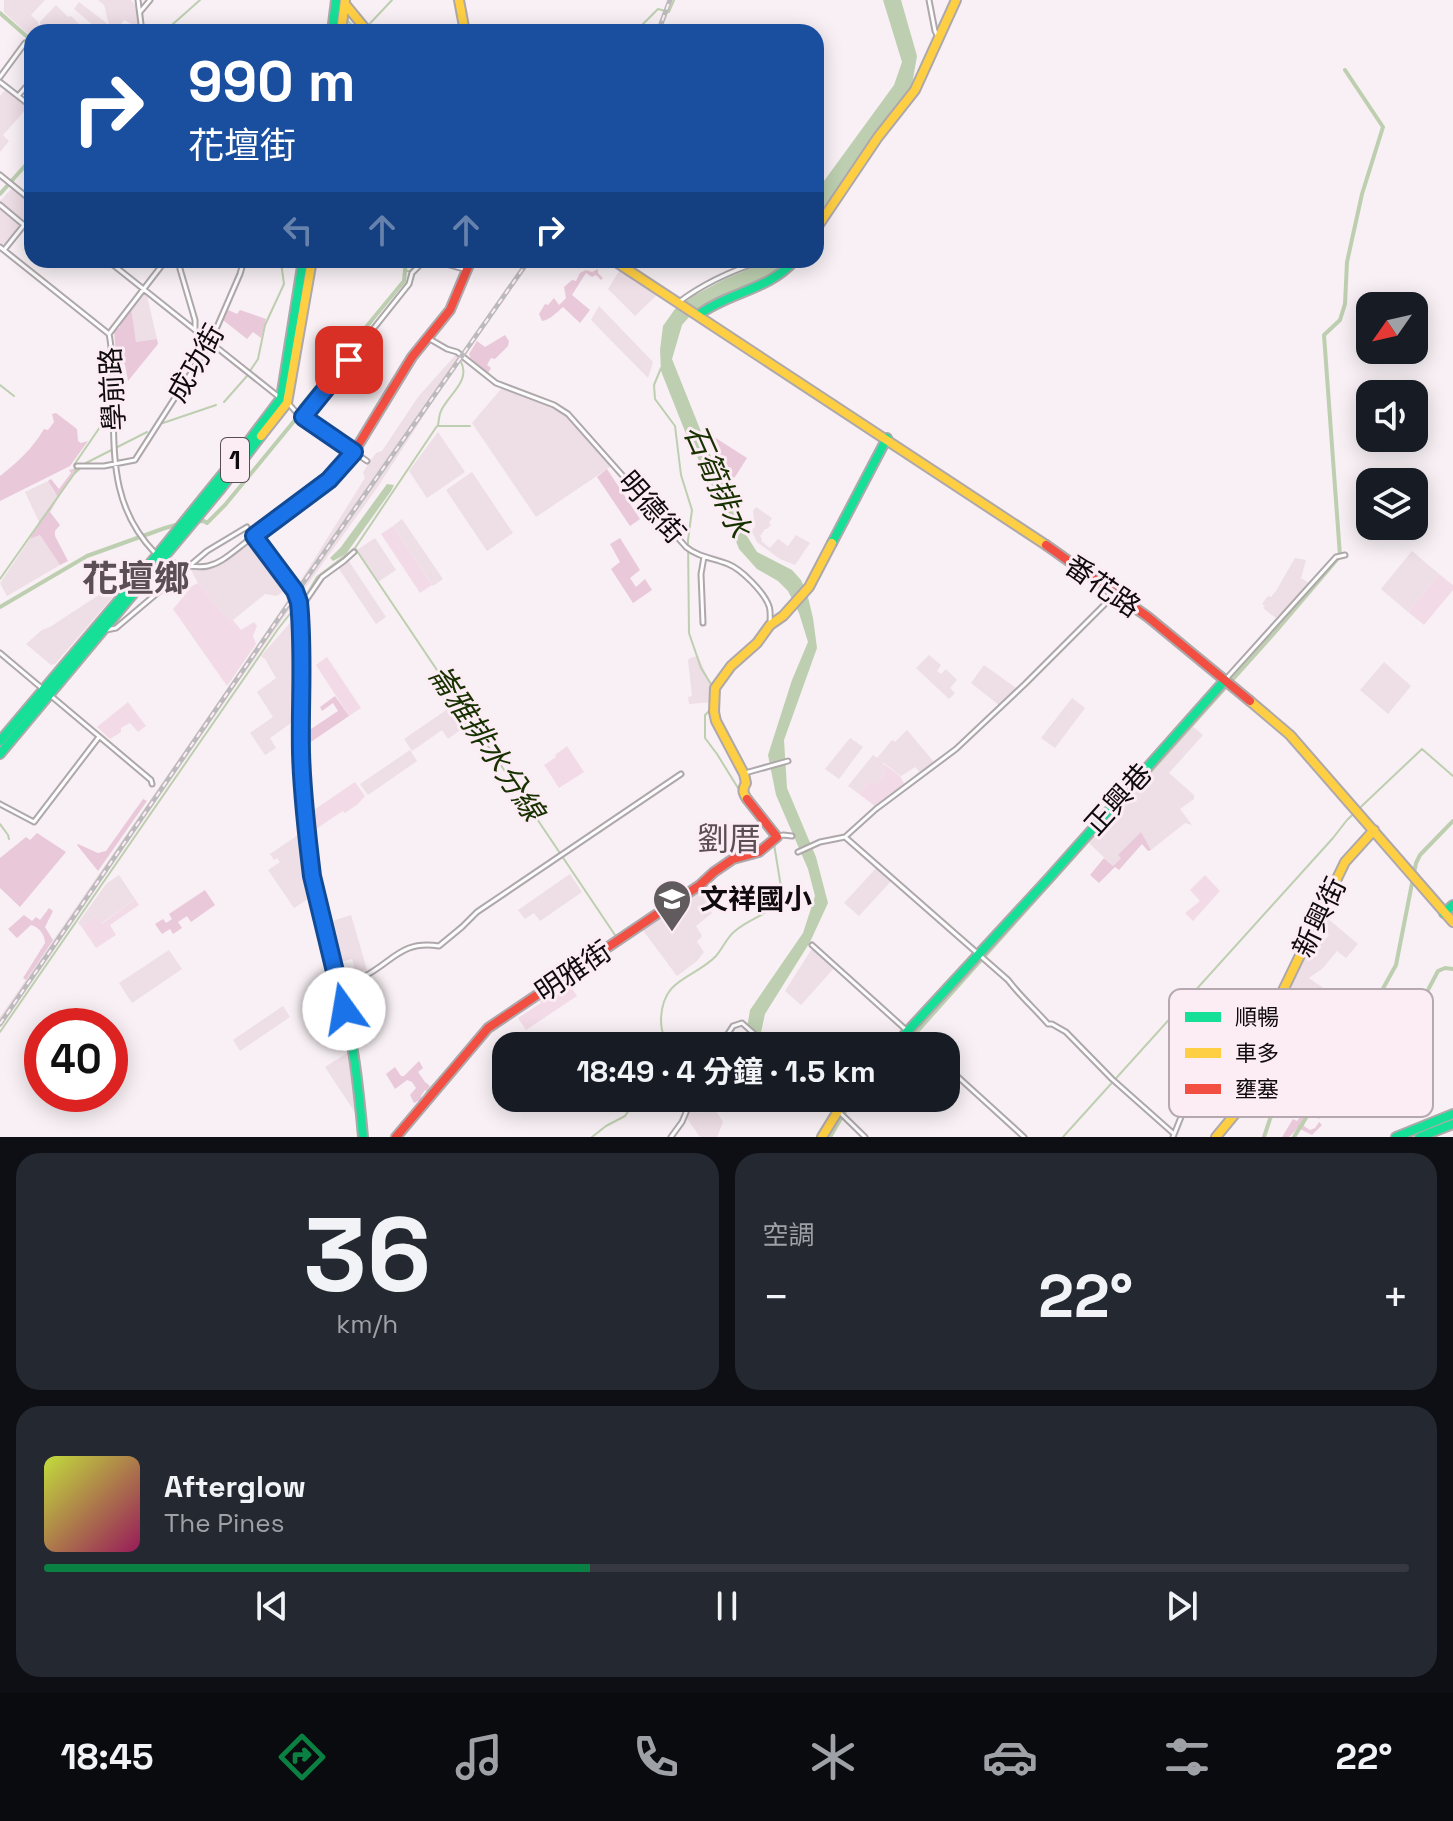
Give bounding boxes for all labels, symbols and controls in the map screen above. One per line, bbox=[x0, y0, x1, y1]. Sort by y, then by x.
text: 990 m bbox=[188, 46, 356, 117]
icon: right bbox=[56, 56, 160, 160]
text: 花壇街 bbox=[188, 123, 296, 169]
icon: left bbox=[276, 208, 320, 252]
icon: ahead bbox=[360, 208, 404, 252]
icon: ahead bbox=[444, 208, 488, 252]
icon: right bbox=[528, 208, 572, 252]
north arrow bbox=[1356, 292, 1428, 364]
map controls bbox=[1356, 292, 1428, 540]
street label: 成功街 bbox=[158, 318, 232, 408]
pin bbox=[315, 326, 383, 394]
icon: arrive bbox=[327, 338, 371, 382]
street label: 學前路 bbox=[92, 346, 132, 432]
button: sound bbox=[1356, 380, 1428, 452]
water label: 石筍排水 bbox=[675, 418, 760, 545]
road number: 1 bbox=[221, 438, 249, 482]
street label: 明德街 bbox=[611, 463, 693, 551]
button: layers bbox=[1356, 468, 1428, 540]
street label: 番花路 bbox=[1058, 547, 1148, 625]
district label: 花壇鄉 bbox=[82, 556, 190, 602]
water label: 崙雅排水分線 bbox=[420, 657, 555, 831]
street label: 正興巷 bbox=[1077, 756, 1159, 842]
district label: 劉厝 bbox=[697, 819, 761, 859]
street label: 新興街 bbox=[1284, 871, 1354, 963]
school or university icon: 文祥國小 bbox=[651, 878, 693, 933]
place label: 文祥國小 bbox=[700, 881, 812, 917]
street label: 明雅街 bbox=[528, 933, 618, 1009]
position arrow bbox=[302, 967, 386, 1051]
legend bbox=[1169, 989, 1433, 1117]
text: 順暢 bbox=[1235, 1003, 1279, 1031]
speed limit sign: 40 bbox=[24, 1008, 128, 1112]
text: 車多 bbox=[1235, 1039, 1279, 1067]
text: 18:49 · 4 分鐘 · 1.5 km bbox=[576, 1052, 876, 1091]
text: 壅塞 bbox=[1235, 1075, 1279, 1103]
text: 36 bbox=[303, 1189, 431, 1321]
text: 空調 bbox=[763, 1218, 815, 1252]
text: 22° bbox=[1038, 1258, 1133, 1335]
text: − bbox=[763, 1269, 790, 1325]
text: + bbox=[1382, 1269, 1409, 1325]
text: km/h bbox=[336, 1307, 398, 1341]
text: Afterglow bbox=[164, 1467, 306, 1506]
text: The Pines bbox=[164, 1506, 284, 1540]
icon: previous bbox=[250, 1584, 294, 1628]
icon: pause bbox=[705, 1584, 749, 1628]
icon: next bbox=[1160, 1584, 1204, 1628]
icon: directions bbox=[274, 1729, 330, 1785]
icon: music bbox=[451, 1729, 507, 1785]
icon: phone bbox=[628, 1729, 684, 1785]
icon: climate bbox=[805, 1729, 861, 1785]
icon: car bbox=[982, 1729, 1038, 1785]
icon: filters bbox=[1159, 1729, 1215, 1785]
text: 18:45 bbox=[60, 1734, 154, 1780]
text: 22° bbox=[1336, 1734, 1393, 1780]

